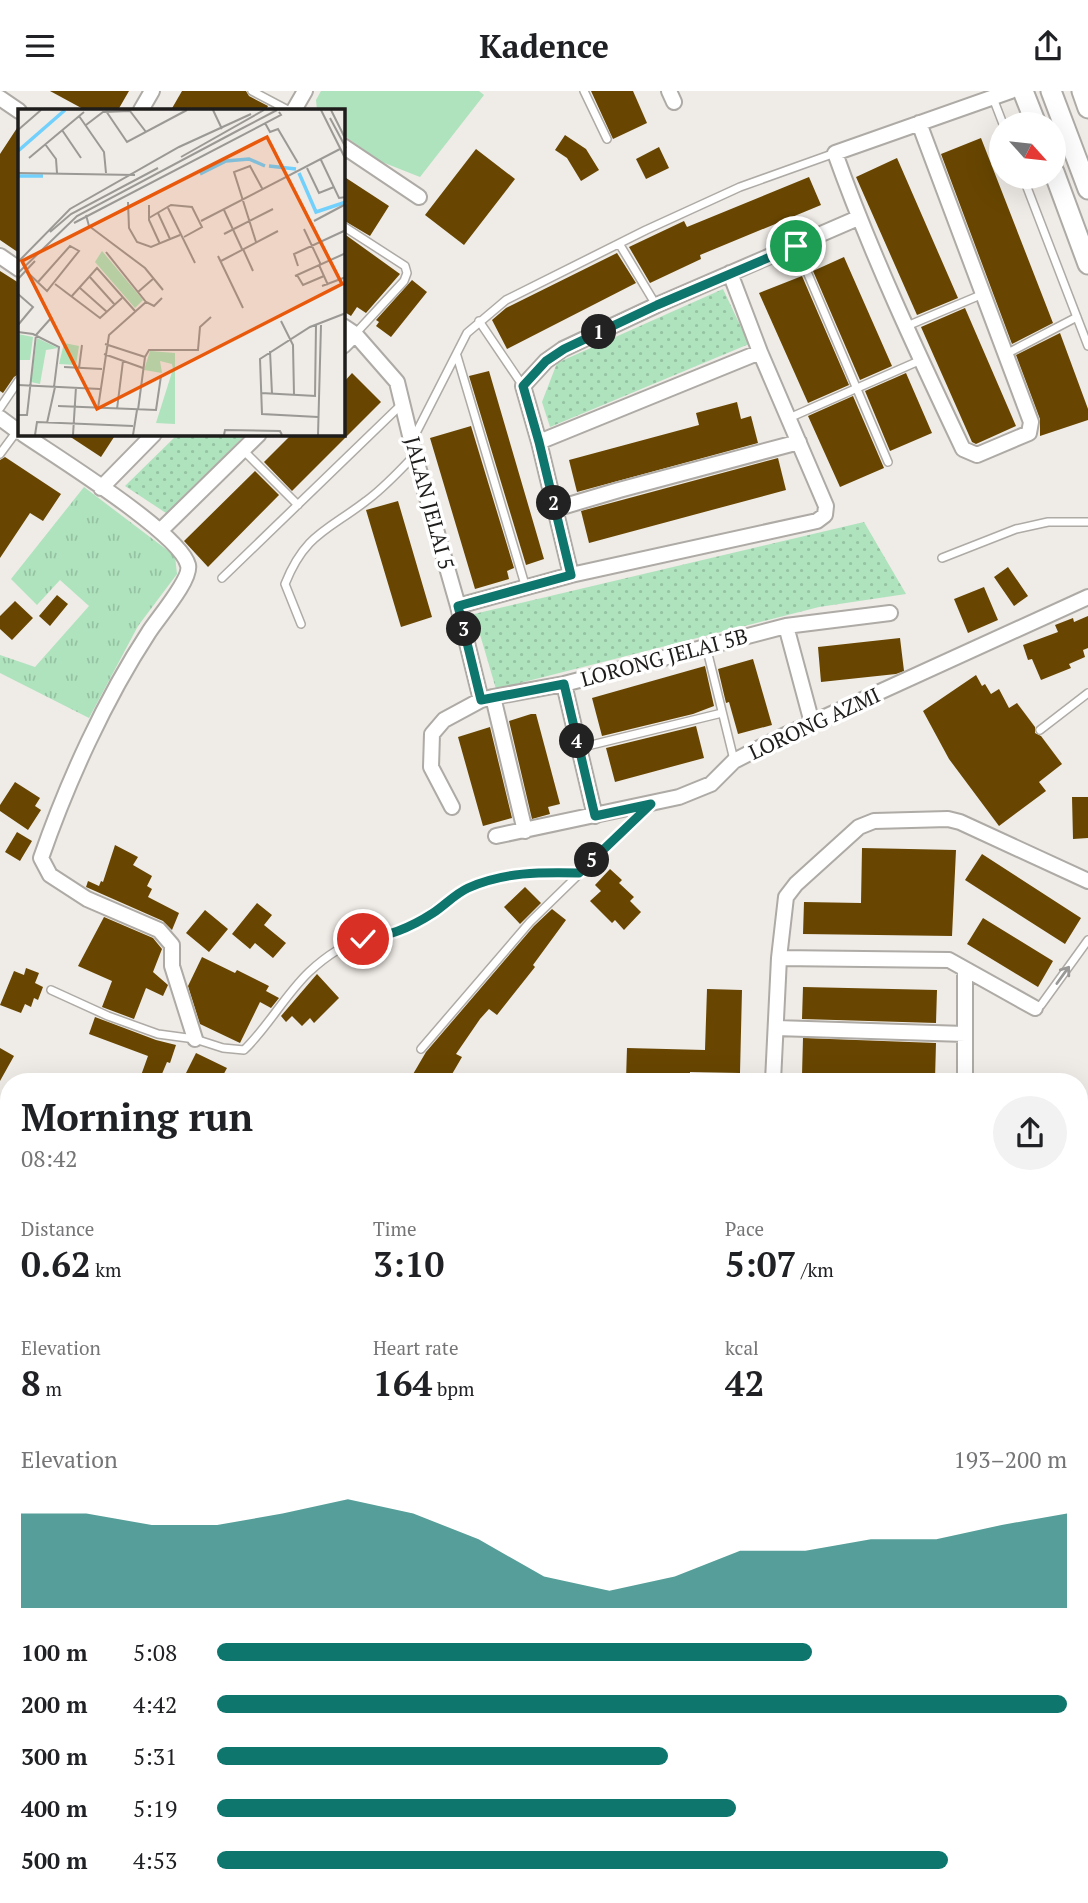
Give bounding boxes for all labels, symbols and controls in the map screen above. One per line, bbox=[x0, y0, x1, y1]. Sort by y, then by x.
text: Kadence bbox=[479, 25, 609, 67]
icon: menu bbox=[21, 27, 59, 65]
icon: share bbox=[1029, 27, 1067, 65]
inset map bbox=[18, 109, 345, 436]
north arrow bbox=[989, 112, 1066, 189]
map controls bbox=[989, 112, 1066, 189]
pin bbox=[766, 216, 826, 276]
icon: arrive bbox=[777, 227, 815, 265]
pin: 1 bbox=[582, 315, 616, 349]
text: 1 bbox=[593, 319, 604, 344]
street label: JALAN JELAI 5 bbox=[399, 433, 461, 573]
pin: 2 bbox=[536, 485, 572, 521]
text: 2 bbox=[548, 490, 559, 515]
pin: 3 bbox=[447, 611, 482, 647]
text: 3 bbox=[458, 616, 469, 641]
street label: LORONG JELAI 5B bbox=[577, 621, 751, 693]
street label: LORONG AZMI bbox=[744, 680, 884, 766]
pin: 4 bbox=[560, 723, 594, 759]
text: 4 bbox=[571, 728, 582, 753]
pin: 5 bbox=[574, 843, 610, 877]
text: 5 bbox=[586, 847, 597, 872]
pin bbox=[333, 909, 393, 969]
icon: check bbox=[344, 920, 382, 958]
one-way arrow bbox=[1055, 966, 1070, 985]
text: Morning run bbox=[21, 1092, 253, 1142]
button: share bbox=[993, 1096, 1067, 1170]
text: 08:42 bbox=[21, 1143, 78, 1174]
text: Distance bbox=[21, 1216, 94, 1241]
text: Time bbox=[373, 1216, 416, 1241]
text: Pace bbox=[725, 1216, 764, 1241]
text: 0.62 bbox=[21, 1241, 91, 1287]
text: 3:10 bbox=[373, 1241, 444, 1287]
text: 5:07 bbox=[725, 1241, 796, 1287]
text: km bbox=[91, 1257, 122, 1282]
text: /km bbox=[796, 1257, 834, 1282]
text: Elevation bbox=[21, 1335, 101, 1360]
text: Heart rate bbox=[373, 1335, 458, 1360]
text: kcal bbox=[725, 1335, 759, 1360]
text: 8 bbox=[21, 1360, 41, 1406]
text: 164 bbox=[373, 1360, 432, 1406]
text: 42 bbox=[725, 1360, 765, 1406]
text: m bbox=[41, 1376, 62, 1401]
text: bpm bbox=[432, 1376, 474, 1401]
text: Elevation bbox=[21, 1444, 118, 1475]
text: 193–200 m bbox=[954, 1444, 1067, 1475]
text: 100 m bbox=[21, 1637, 87, 1668]
text: 5:08 bbox=[133, 1637, 177, 1668]
text: 200 m bbox=[21, 1689, 87, 1720]
text: 4:42 bbox=[133, 1689, 177, 1720]
text: 300 m bbox=[21, 1741, 87, 1772]
text: 5:31 bbox=[133, 1741, 177, 1772]
text: 400 m bbox=[21, 1793, 87, 1824]
text: 5:19 bbox=[133, 1793, 177, 1824]
text: 500 m bbox=[21, 1845, 87, 1876]
text: 4:53 bbox=[133, 1845, 177, 1876]

